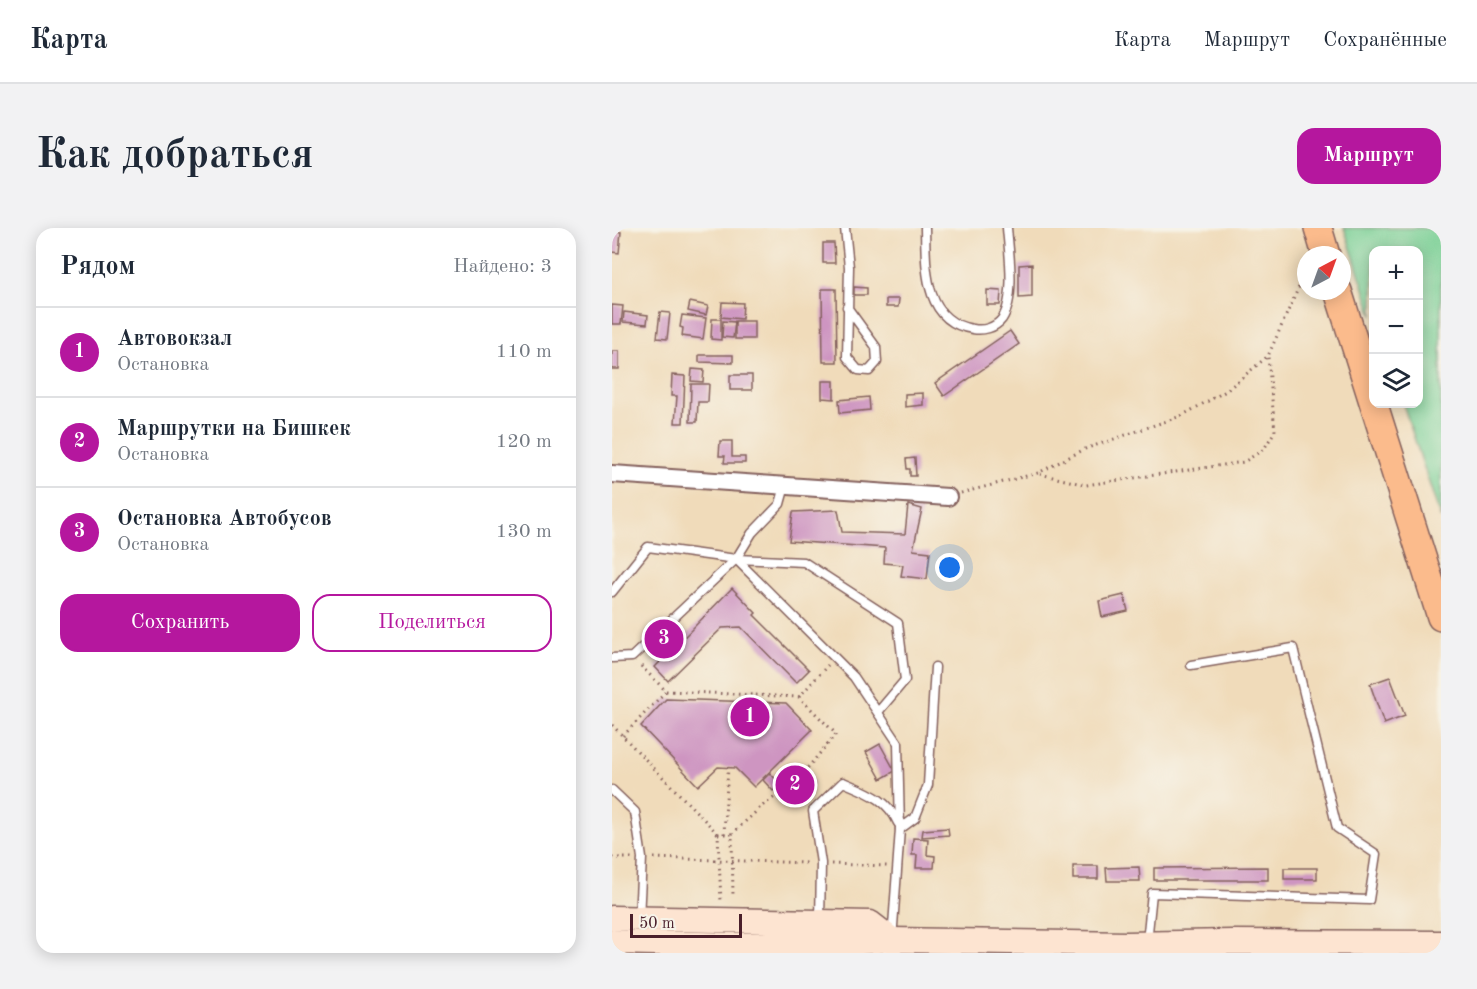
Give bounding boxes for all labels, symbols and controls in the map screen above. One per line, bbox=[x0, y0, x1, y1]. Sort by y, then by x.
text: Карта bbox=[30, 27, 108, 55]
text: Карта bbox=[1114, 30, 1171, 51]
text: Маршрут bbox=[1204, 30, 1290, 51]
text: Сохранённые bbox=[1323, 30, 1447, 51]
button: Маршрут bbox=[1297, 128, 1441, 184]
text: Как добраться bbox=[36, 135, 313, 177]
north arrow bbox=[1297, 246, 1351, 300]
map controls bbox=[1369, 246, 1423, 408]
button: + bbox=[1369, 246, 1423, 300]
text: Рядом bbox=[60, 254, 135, 280]
text: Найдено: 3 bbox=[453, 257, 552, 277]
button: − bbox=[1369, 300, 1423, 354]
text: Автовокзал bbox=[117, 328, 232, 350]
text: 1 bbox=[74, 342, 85, 362]
text: 110 m bbox=[496, 342, 552, 362]
button: layers bbox=[1369, 354, 1423, 408]
text: Остановка bbox=[117, 355, 209, 375]
text: Маршрутки на Бишкек bbox=[117, 418, 351, 440]
text: 2 bbox=[74, 432, 85, 452]
text: 120 m bbox=[496, 432, 552, 452]
text: Остановка bbox=[117, 445, 209, 465]
text: Остановка Автобусов bbox=[117, 508, 332, 530]
text: 3 bbox=[74, 522, 85, 542]
text: 130 m bbox=[496, 522, 552, 542]
text: Остановка bbox=[117, 535, 209, 555]
your location bbox=[935, 553, 964, 582]
button: Сохранить bbox=[60, 594, 300, 652]
button: Поделиться bbox=[312, 594, 552, 652]
pin: 3 bbox=[644, 616, 684, 662]
pin: 1 bbox=[730, 694, 770, 740]
pin: 2 bbox=[776, 762, 814, 808]
scale bar bbox=[630, 911, 742, 938]
text: 50 m bbox=[639, 916, 675, 932]

